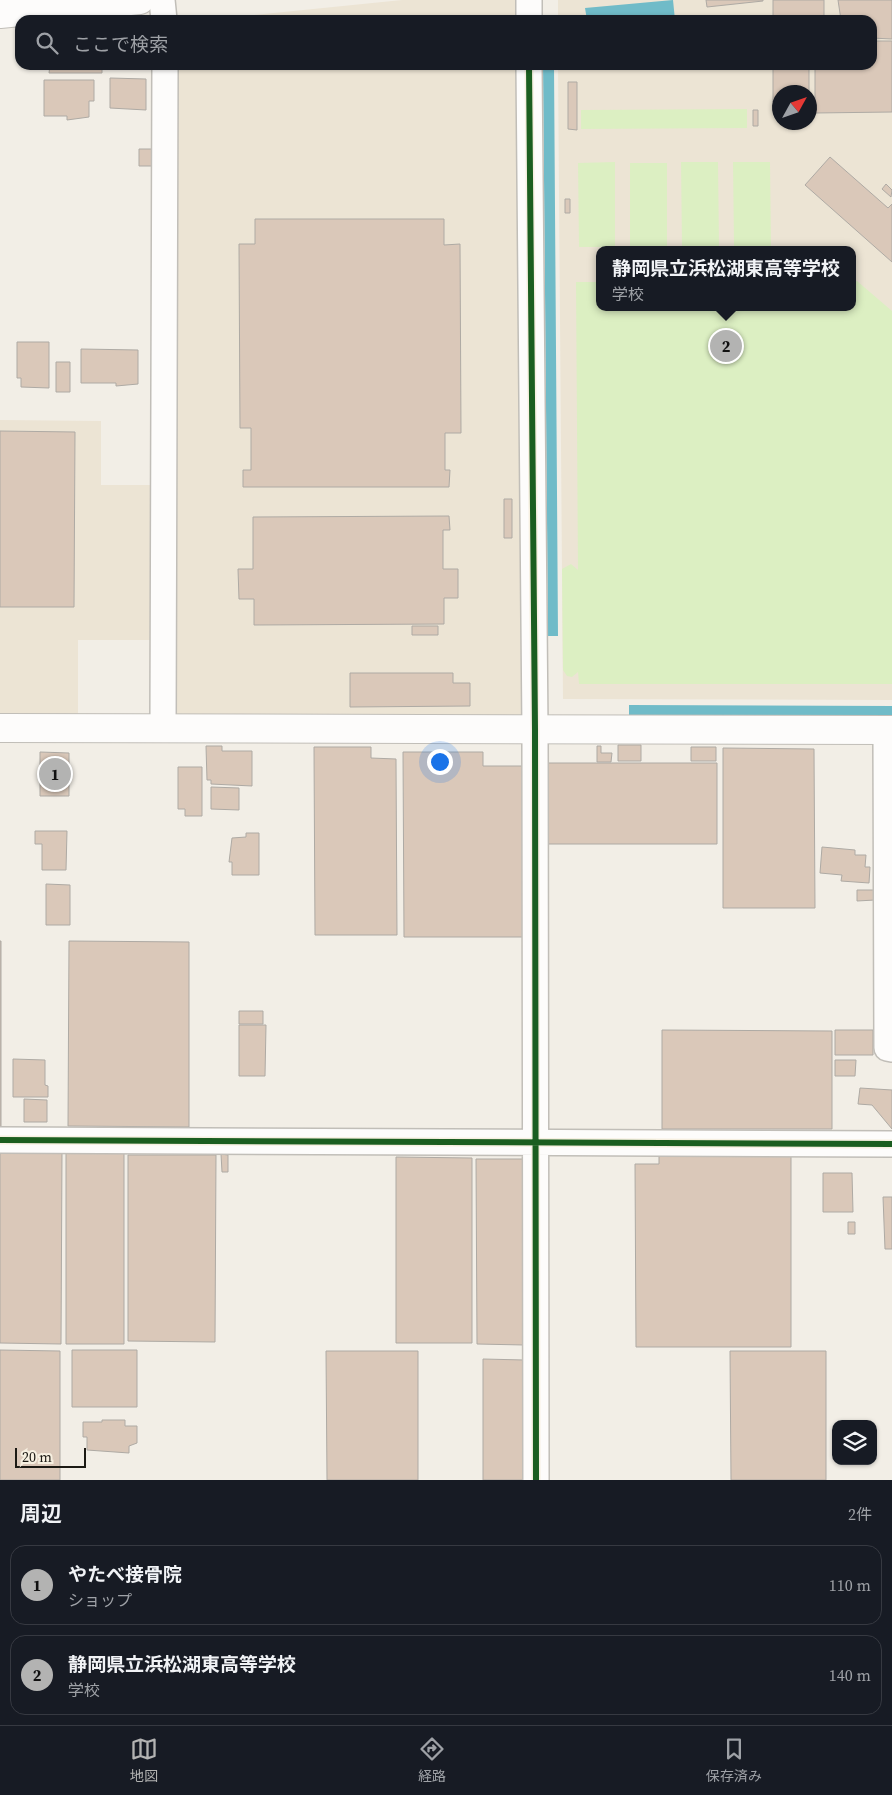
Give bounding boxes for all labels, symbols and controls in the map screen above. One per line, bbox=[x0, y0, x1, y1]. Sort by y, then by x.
search box bbox=[15, 15, 877, 70]
icon: search bbox=[33, 29, 61, 57]
text: ここで検索 bbox=[73, 31, 168, 57]
north arrow bbox=[772, 85, 817, 130]
popup bbox=[596, 246, 856, 311]
text: 静岡県立浜松湖東高等学校 bbox=[612, 255, 840, 281]
text: 学校 bbox=[612, 283, 644, 305]
pin: 2 bbox=[710, 327, 742, 365]
your location bbox=[427, 749, 453, 775]
pin: 1 bbox=[39, 755, 71, 793]
map controls bbox=[832, 1420, 877, 1465]
button: layers bbox=[832, 1420, 877, 1465]
scale bar bbox=[15, 1445, 86, 1468]
text: 20 m bbox=[22, 1447, 52, 1467]
text: 周辺 bbox=[20, 1499, 62, 1528]
text: 2件 bbox=[848, 1503, 872, 1525]
text: やたべ接骨院 bbox=[68, 1561, 182, 1587]
text: 1 bbox=[33, 1574, 41, 1596]
text: 110 m bbox=[829, 1574, 871, 1596]
text: ショップ bbox=[68, 1589, 132, 1611]
text: 静岡県立浜松湖東高等学校 bbox=[68, 1651, 296, 1677]
text: 2 bbox=[33, 1664, 41, 1686]
text: 140 m bbox=[829, 1664, 871, 1686]
text: 学校 bbox=[68, 1679, 100, 1701]
tab: 地図 bbox=[130, 1735, 158, 1786]
tab: 経路 bbox=[418, 1735, 446, 1786]
tab: 保存済み bbox=[706, 1735, 762, 1786]

